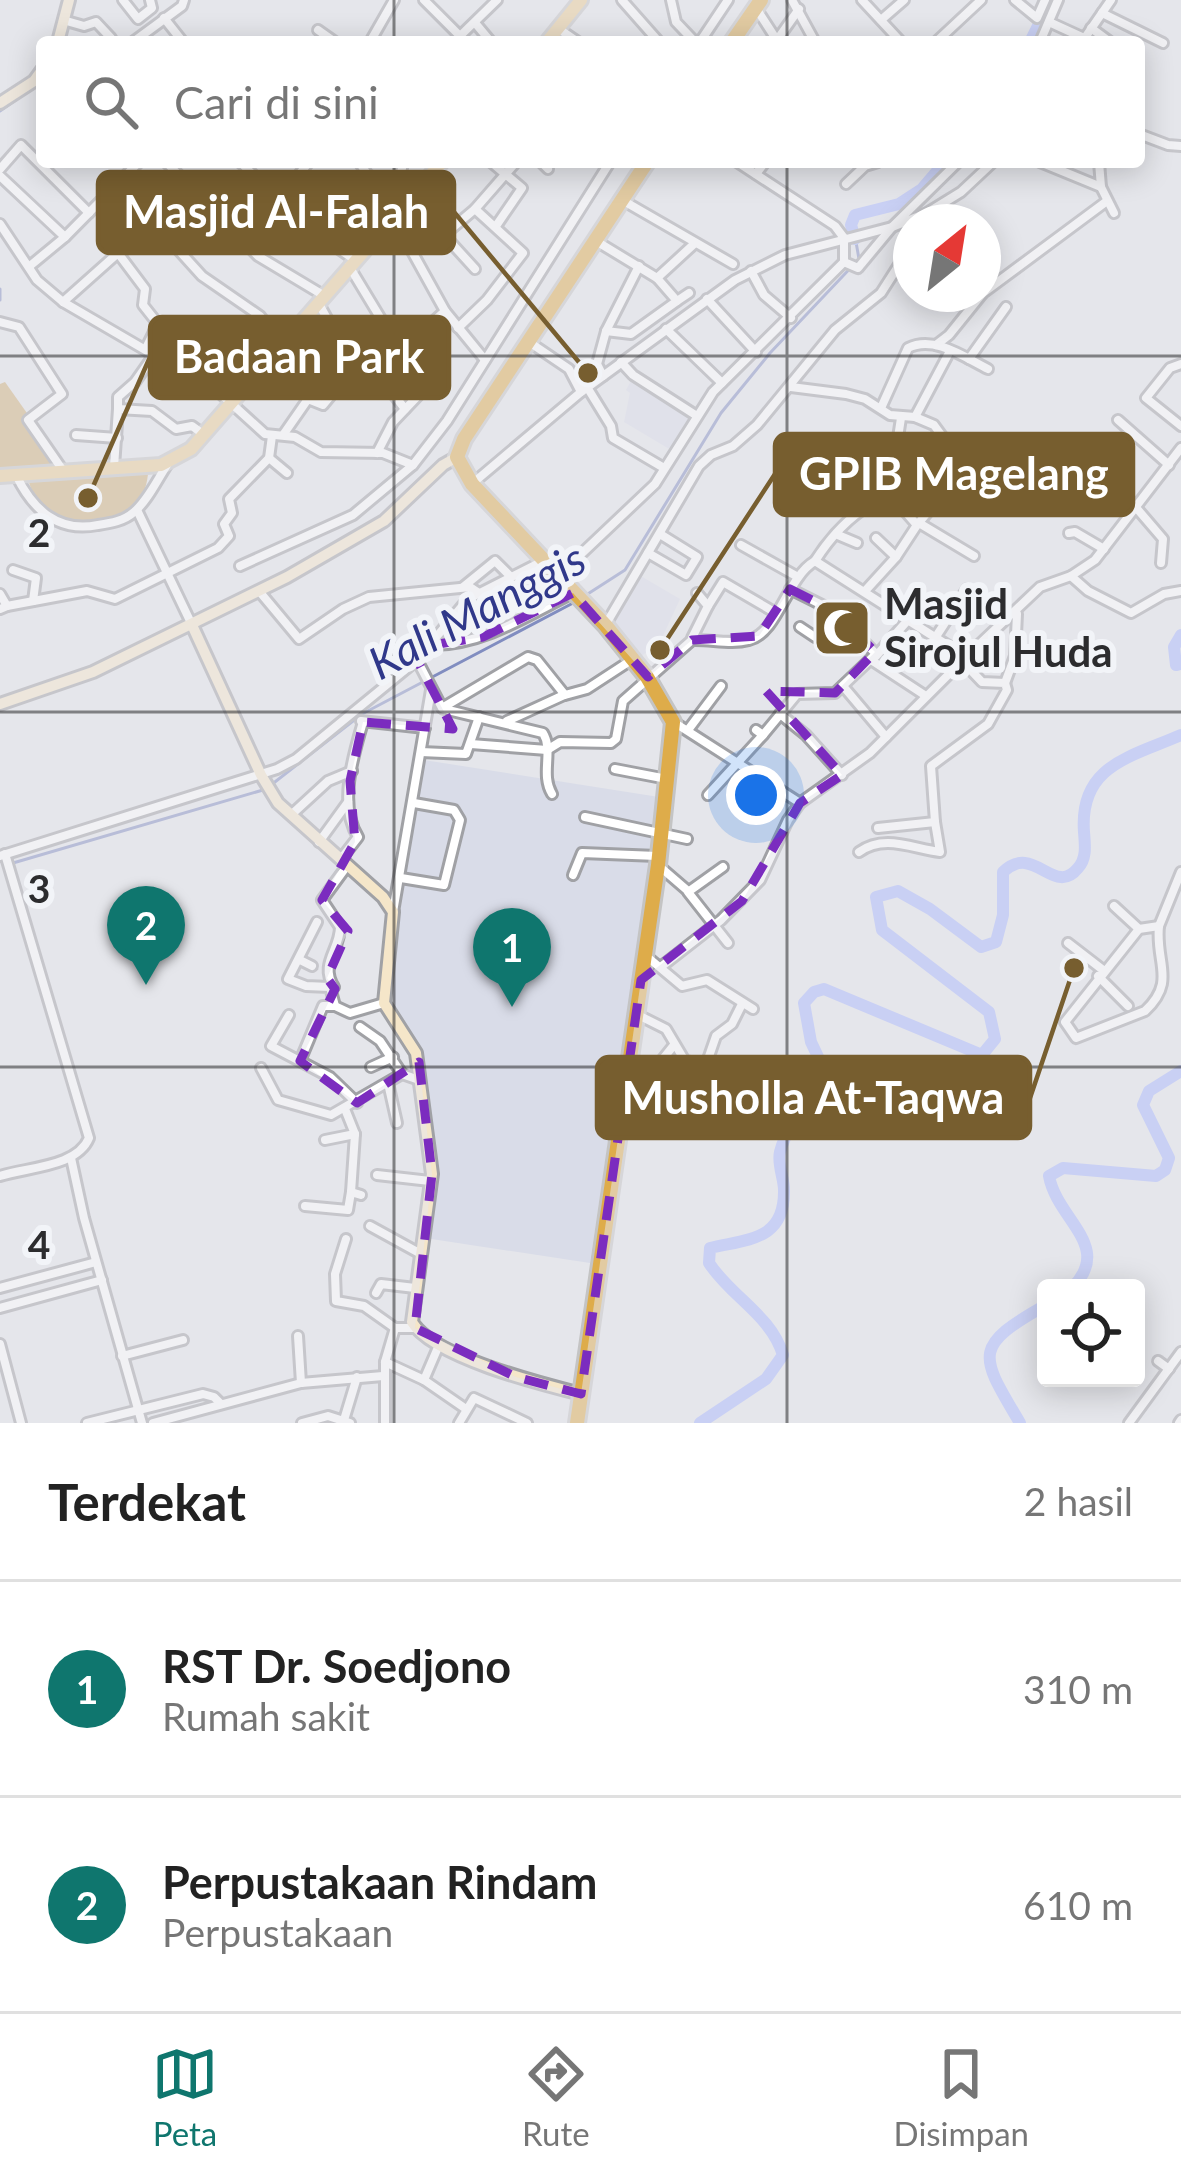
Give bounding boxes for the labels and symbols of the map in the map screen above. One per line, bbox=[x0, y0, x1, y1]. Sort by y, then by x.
callout: Masjid Al-Falah bbox=[98, 172, 454, 253]
text: Masjid Al-Falah bbox=[123, 184, 429, 238]
north arrow bbox=[893, 204, 1001, 312]
callout: Badaan Park bbox=[150, 317, 449, 398]
text: Badaan Park bbox=[174, 329, 425, 383]
callout: GPIB Magelang bbox=[775, 434, 1133, 515]
text: GPIB Magelang bbox=[799, 446, 1109, 500]
text: 2 bbox=[28, 509, 50, 555]
water label: Kali Manggis bbox=[359, 531, 594, 690]
place label: Masjid Sirojul Huda bbox=[884, 578, 1113, 676]
mosque icon: Masjid Sirojul Huda bbox=[811, 597, 873, 659]
your location bbox=[726, 765, 786, 825]
text: 3 bbox=[28, 865, 50, 911]
pin: 2 bbox=[107, 886, 185, 985]
pin: 1 bbox=[473, 908, 551, 1007]
callout: Musholla At-Taqwa bbox=[597, 1057, 1030, 1138]
text: Musholla At-Taqwa bbox=[622, 1070, 1004, 1124]
text: 4 bbox=[28, 1221, 50, 1267]

